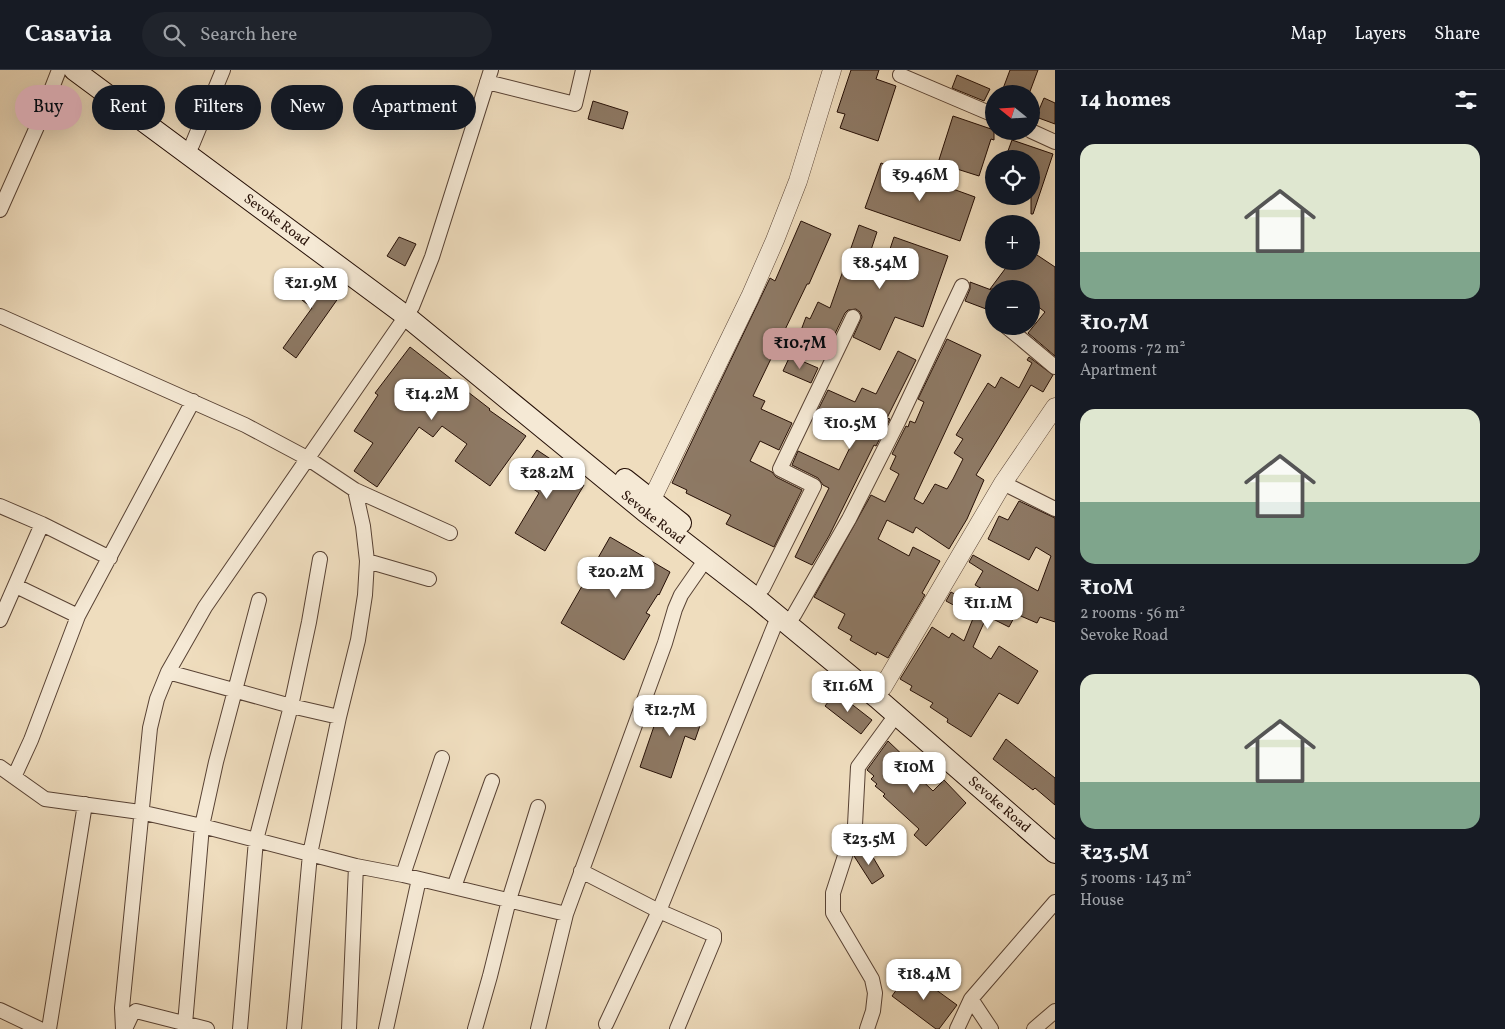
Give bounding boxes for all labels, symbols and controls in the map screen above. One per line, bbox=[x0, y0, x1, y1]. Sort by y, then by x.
search box bbox=[142, 12, 492, 57]
text: Casavia bbox=[25, 18, 112, 52]
icon: search bbox=[160, 21, 188, 49]
text: Search here bbox=[200, 22, 297, 48]
text: Map bbox=[1290, 22, 1326, 47]
text: Layers bbox=[1354, 22, 1406, 47]
text: Share bbox=[1434, 22, 1480, 47]
chip: Buy bbox=[15, 85, 82, 130]
chip: Rent bbox=[92, 85, 165, 130]
chip: Filters bbox=[175, 85, 261, 130]
chip: New bbox=[271, 85, 343, 130]
chip: Apartment bbox=[353, 85, 476, 130]
north arrow bbox=[985, 85, 1040, 140]
map controls bbox=[985, 85, 1040, 335]
text: 14 homes bbox=[1080, 86, 1171, 115]
icon: filters bbox=[1452, 86, 1480, 114]
button: locate bbox=[985, 150, 1040, 205]
pin: ₹9.46M bbox=[879, 160, 961, 202]
text: ₹9.46M bbox=[892, 165, 948, 187]
icon: home bbox=[1235, 176, 1325, 266]
street label: Sevoke Road bbox=[240, 189, 313, 251]
button: + bbox=[985, 215, 1040, 270]
pin: ₹8.54M bbox=[839, 248, 921, 290]
text: ₹8.54M bbox=[853, 253, 907, 275]
pin: ₹21.9M bbox=[270, 268, 352, 310]
text: ₹21.9M bbox=[285, 273, 337, 295]
button: − bbox=[985, 280, 1040, 335]
text: ₹10.7M bbox=[1080, 309, 1149, 338]
pin: ₹10.7M bbox=[759, 328, 841, 370]
text: ₹10.7M bbox=[774, 333, 826, 355]
text: 2 rooms · 72 m² bbox=[1080, 338, 1185, 360]
text: Apartment bbox=[1080, 360, 1157, 382]
pin: ₹14.2M bbox=[391, 378, 473, 421]
text: ₹14.2M bbox=[405, 384, 459, 406]
pin: ₹10.5M bbox=[809, 408, 891, 450]
text: ₹10.5M bbox=[824, 413, 876, 435]
icon: home bbox=[1235, 441, 1325, 531]
pin: ₹28.2M bbox=[506, 458, 588, 500]
text: ₹28.2M bbox=[520, 463, 574, 485]
street label: Sevoke Road bbox=[617, 486, 689, 549]
pin: ₹20.2M bbox=[575, 556, 657, 599]
text: ₹20.2M bbox=[588, 562, 644, 584]
text: ₹10M bbox=[1080, 574, 1133, 603]
pin: ₹11.1M bbox=[947, 588, 1029, 630]
text: ₹11.1M bbox=[964, 593, 1012, 615]
text: 2 rooms · 56 m² bbox=[1080, 603, 1185, 625]
text: Sevoke Road bbox=[1080, 625, 1168, 647]
pin: ₹11.6M bbox=[807, 670, 889, 713]
text: ₹11.6M bbox=[823, 676, 873, 698]
pin: ₹12.7M bbox=[629, 694, 711, 737]
text: ₹12.7M bbox=[645, 700, 695, 722]
icon: home bbox=[1235, 706, 1325, 796]
pin: ₹10M bbox=[884, 752, 944, 794]
text: ₹10M bbox=[894, 757, 934, 779]
street label: Sevoke Road bbox=[964, 772, 1035, 837]
pin: ₹23.5M bbox=[828, 824, 910, 866]
text: ₹23.5M bbox=[843, 829, 895, 851]
text: ₹23.5M bbox=[1080, 839, 1149, 868]
text: 5 rooms · 143 m² bbox=[1080, 868, 1192, 890]
text: House bbox=[1080, 890, 1124, 912]
pin: ₹18.4M bbox=[883, 958, 965, 1001]
text: ₹18.4M bbox=[897, 964, 951, 986]

